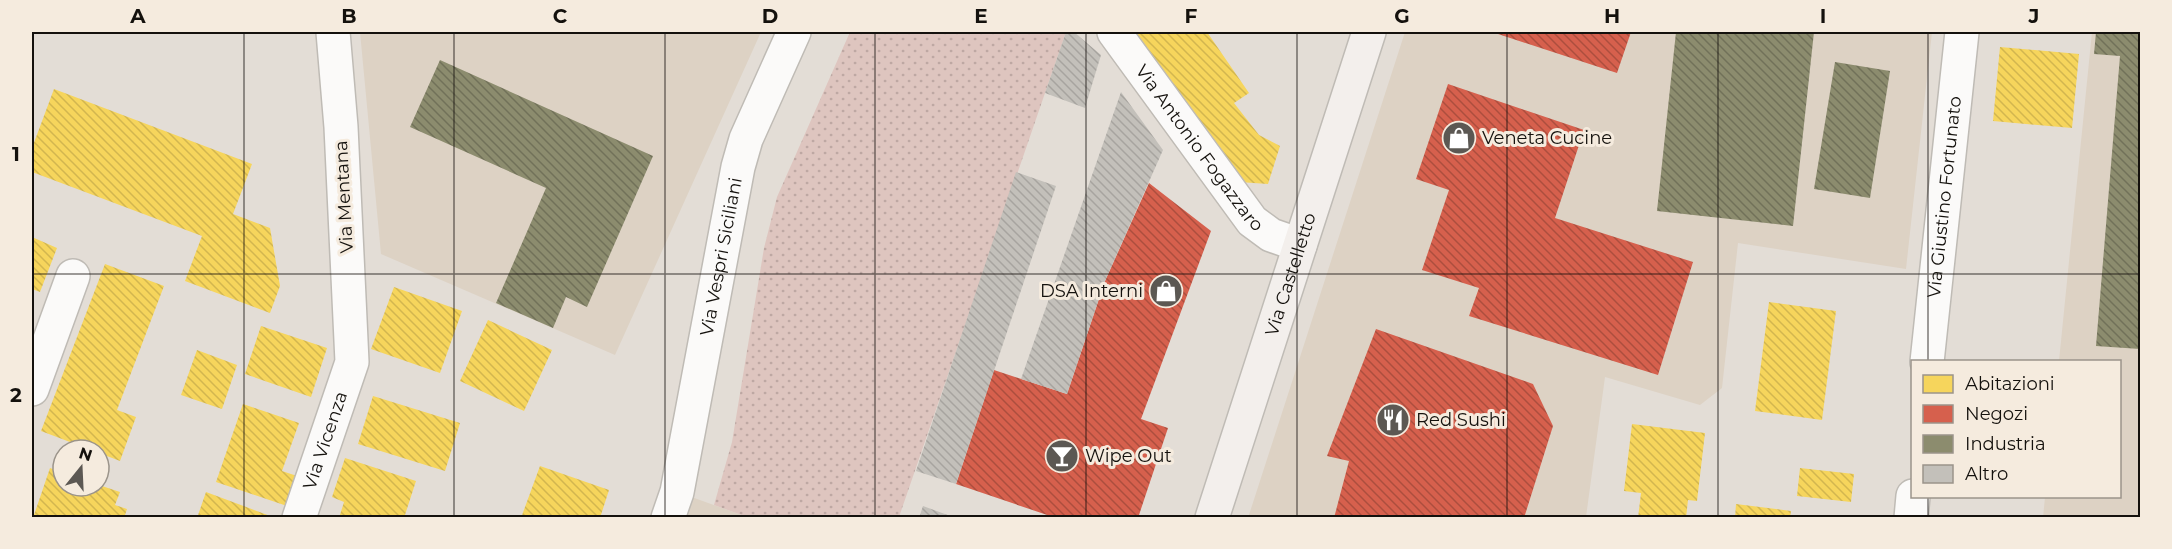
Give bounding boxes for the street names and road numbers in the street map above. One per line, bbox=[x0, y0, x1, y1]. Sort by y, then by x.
street label: Via Antonio Fogazzaro bbox=[1131, 60, 1267, 236]
street label: Via Giustino Fortunato bbox=[1923, 95, 1966, 299]
street label: Via Mentana bbox=[330, 140, 358, 254]
street label: Via Vespri Siciliani bbox=[696, 176, 747, 338]
street label: Via Castelletto bbox=[1261, 210, 1321, 339]
street label: Via Vicenza bbox=[298, 388, 352, 492]

